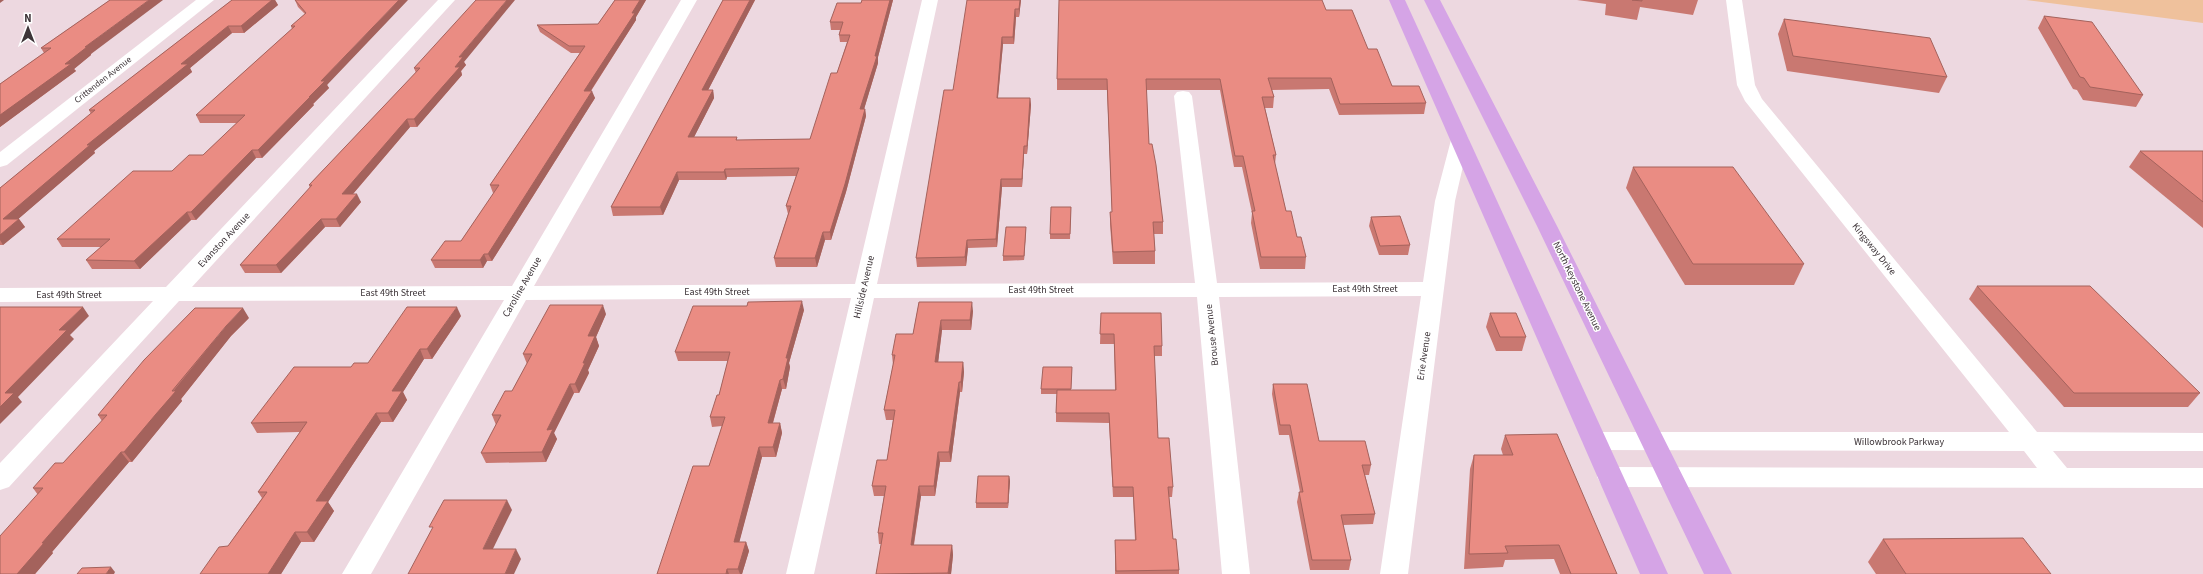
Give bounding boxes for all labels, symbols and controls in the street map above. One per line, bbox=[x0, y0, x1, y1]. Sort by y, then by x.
north arrow bbox=[8, 8, 48, 48]
text: N bbox=[24, 11, 32, 26]
street label: Crittenden Avenue bbox=[72, 53, 135, 107]
street label: Evanston Avenue bbox=[195, 209, 253, 271]
street label: Kingsway Drive bbox=[1849, 220, 1899, 278]
street label: North Keystone Avenue bbox=[1549, 239, 1605, 333]
street label: Caroline Avenue bbox=[499, 254, 545, 320]
street label: Hillside Avenue bbox=[850, 254, 878, 320]
street label: East 49th Street bbox=[1332, 282, 1398, 296]
street label: East 49th Street bbox=[1008, 283, 1074, 297]
street label: East 49th Street bbox=[684, 285, 750, 299]
street label: East 49th Street bbox=[360, 286, 426, 300]
street label: East 49th Street bbox=[36, 288, 102, 302]
street label: Brouse Avenue bbox=[1202, 303, 1222, 367]
street label: Erie Avenue bbox=[1414, 331, 1434, 381]
street label: Willowbrook Parkway bbox=[1854, 435, 1944, 449]

